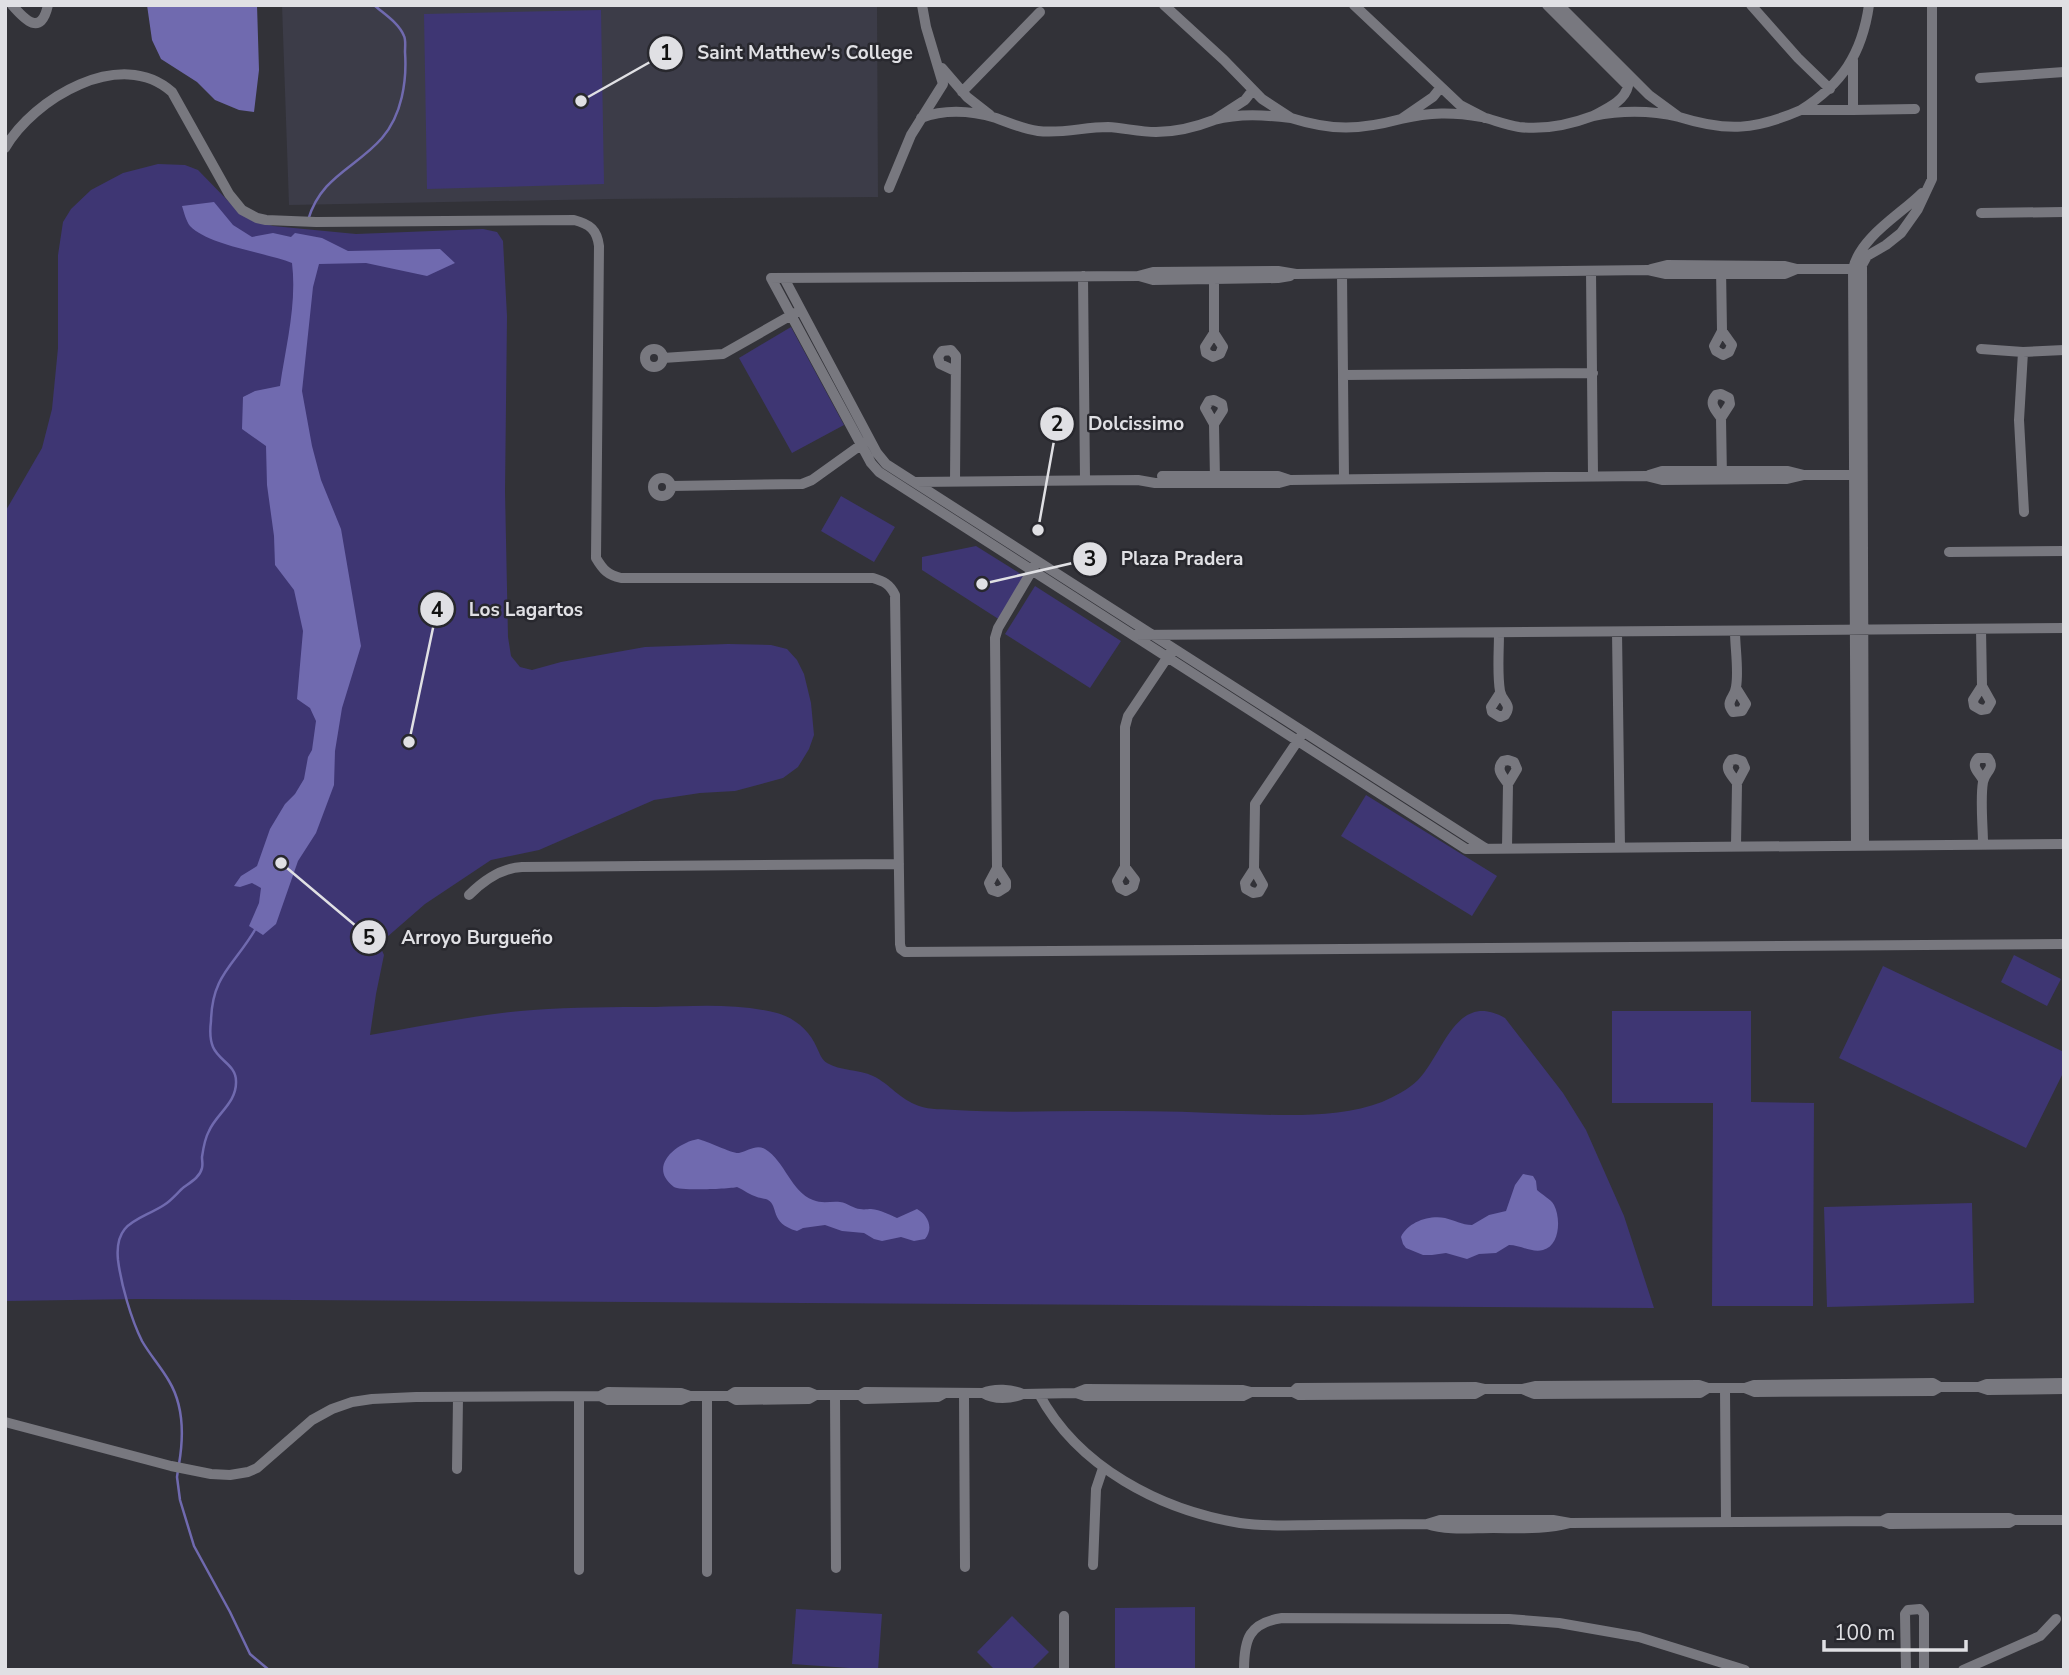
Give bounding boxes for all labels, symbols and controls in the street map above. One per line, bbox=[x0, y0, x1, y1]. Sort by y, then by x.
callout: Saint Matthew's College bbox=[648, 33, 927, 73]
text: 1 bbox=[660, 39, 672, 67]
text: Saint Matthew's College bbox=[697, 40, 913, 66]
callout: Dolcissimo bbox=[1039, 404, 1198, 444]
text: 2 bbox=[1051, 410, 1063, 438]
text: Dolcissimo bbox=[1088, 411, 1184, 437]
callout: Plaza Pradera bbox=[1072, 539, 1258, 579]
text: 3 bbox=[1084, 545, 1096, 573]
text: Plaza Pradera bbox=[1121, 546, 1243, 572]
callout: Los Lagartos bbox=[420, 589, 597, 629]
text: 4 bbox=[431, 596, 444, 624]
text: Los Lagartos bbox=[469, 597, 583, 623]
callout: Arroyo Burgueño bbox=[352, 917, 567, 957]
text: 5 bbox=[363, 924, 375, 952]
text: Arroyo Burgueño bbox=[401, 925, 553, 951]
scale bar bbox=[1824, 1608, 1966, 1652]
text: 100 m bbox=[1834, 1619, 1895, 1647]

